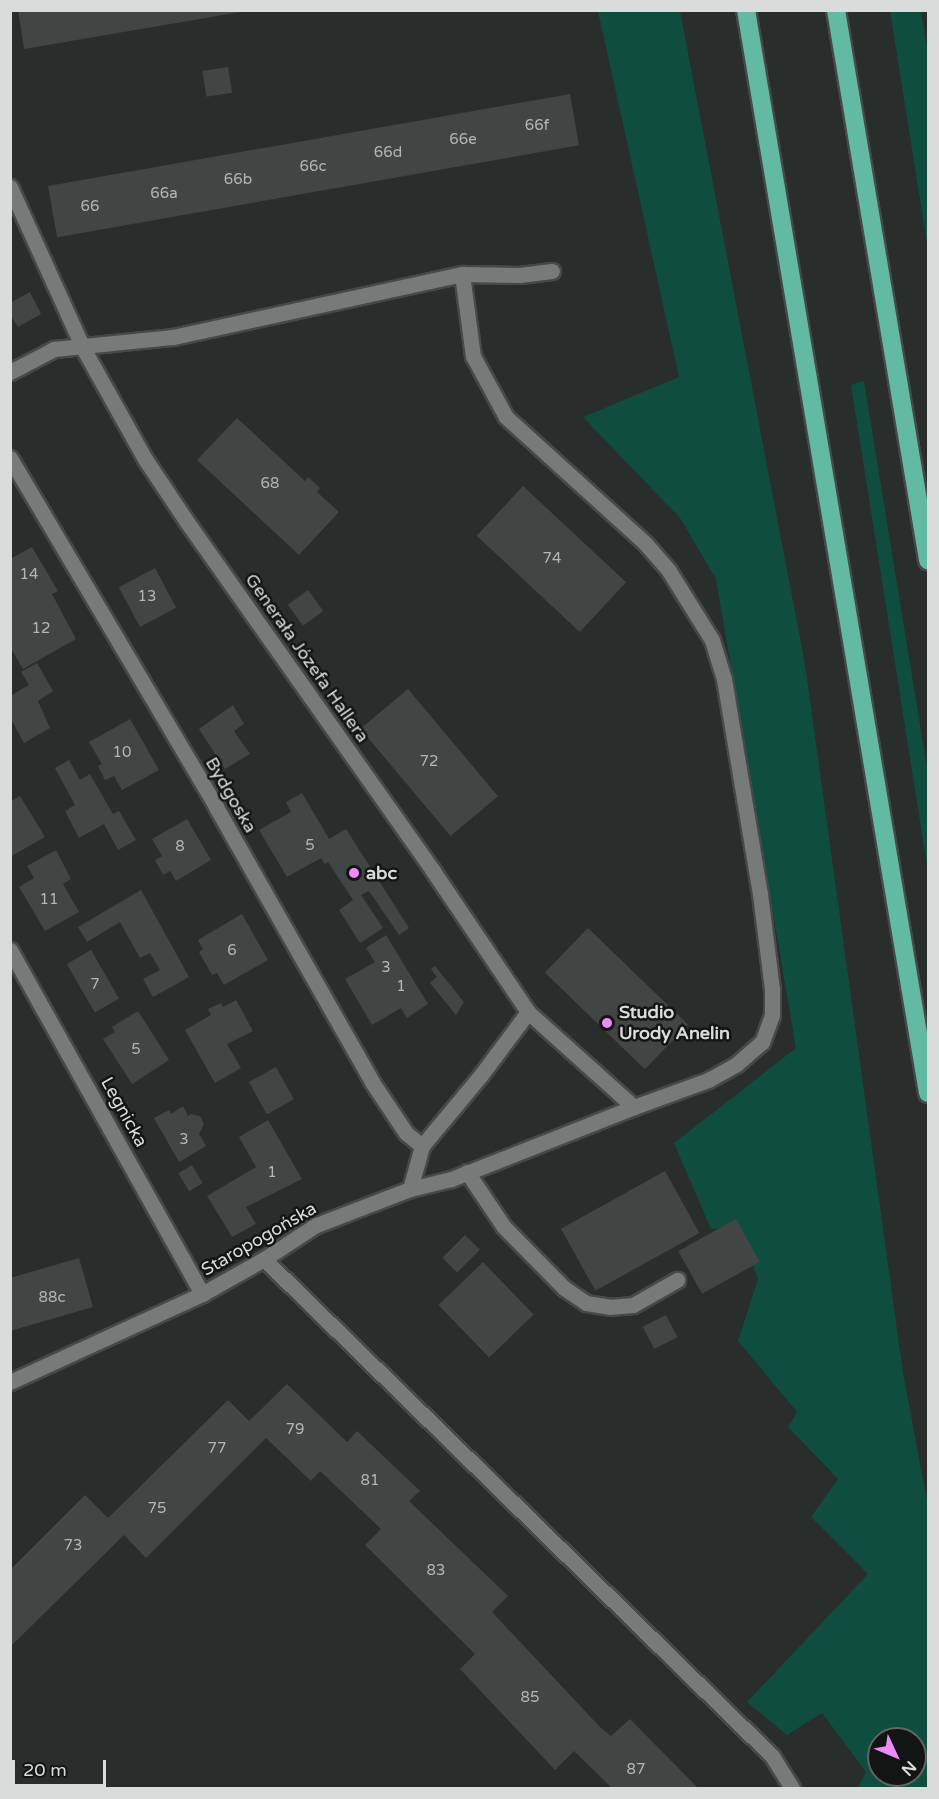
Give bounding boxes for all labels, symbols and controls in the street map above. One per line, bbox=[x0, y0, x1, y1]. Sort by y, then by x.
house number: 66f bbox=[525, 117, 549, 135]
house number: 66e bbox=[449, 131, 477, 149]
house number: 66d bbox=[374, 144, 402, 162]
house number: 66c bbox=[300, 158, 326, 176]
house number: 66b bbox=[224, 171, 252, 189]
house number: 66a bbox=[150, 185, 178, 203]
house number: 66 bbox=[81, 198, 99, 216]
house number: 68 bbox=[261, 475, 279, 493]
house number: 74 bbox=[543, 550, 561, 568]
house number: 14 bbox=[20, 566, 38, 584]
street label: Generała Józefa Hallera bbox=[240, 569, 374, 747]
house number: 13 bbox=[138, 588, 156, 606]
house number: 12 bbox=[32, 620, 50, 638]
house number: 10 bbox=[113, 744, 131, 762]
street label: Bydgoska bbox=[201, 753, 261, 837]
house number: 72 bbox=[420, 753, 438, 771]
house number: 5 bbox=[305, 837, 315, 855]
house number: 8 bbox=[175, 838, 185, 856]
place label: abc bbox=[366, 862, 397, 884]
marker: abc bbox=[347, 866, 361, 880]
house number: 11 bbox=[40, 891, 58, 909]
house number: 6 bbox=[227, 942, 237, 960]
house number: 3 bbox=[381, 959, 391, 977]
house number: 7 bbox=[90, 976, 100, 994]
house number: 1 bbox=[396, 978, 406, 996]
place label: Studio Urody Anelin bbox=[619, 1002, 730, 1044]
marker: Studio Urody Anelin bbox=[600, 1016, 614, 1030]
house number: 5 bbox=[131, 1041, 141, 1059]
street label: Legnicka bbox=[96, 1073, 152, 1151]
house number: 3 bbox=[179, 1131, 189, 1149]
house number: 1 bbox=[267, 1164, 277, 1182]
street label: Staropogońska bbox=[198, 1197, 320, 1281]
house number: 88c bbox=[39, 1289, 65, 1307]
house number: 79 bbox=[286, 1421, 304, 1439]
house number: 77 bbox=[208, 1440, 226, 1458]
house number: 81 bbox=[361, 1472, 379, 1490]
house number: 75 bbox=[148, 1500, 166, 1518]
house number: 73 bbox=[64, 1537, 82, 1555]
house number: 83 bbox=[427, 1562, 445, 1580]
house number: 85 bbox=[521, 1689, 539, 1707]
north arrow bbox=[867, 1727, 927, 1787]
scale bar bbox=[15, 1748, 110, 1786]
text: N bbox=[897, 1757, 920, 1780]
text: 20 m bbox=[23, 1759, 67, 1781]
house number: 87 bbox=[627, 1761, 645, 1779]

